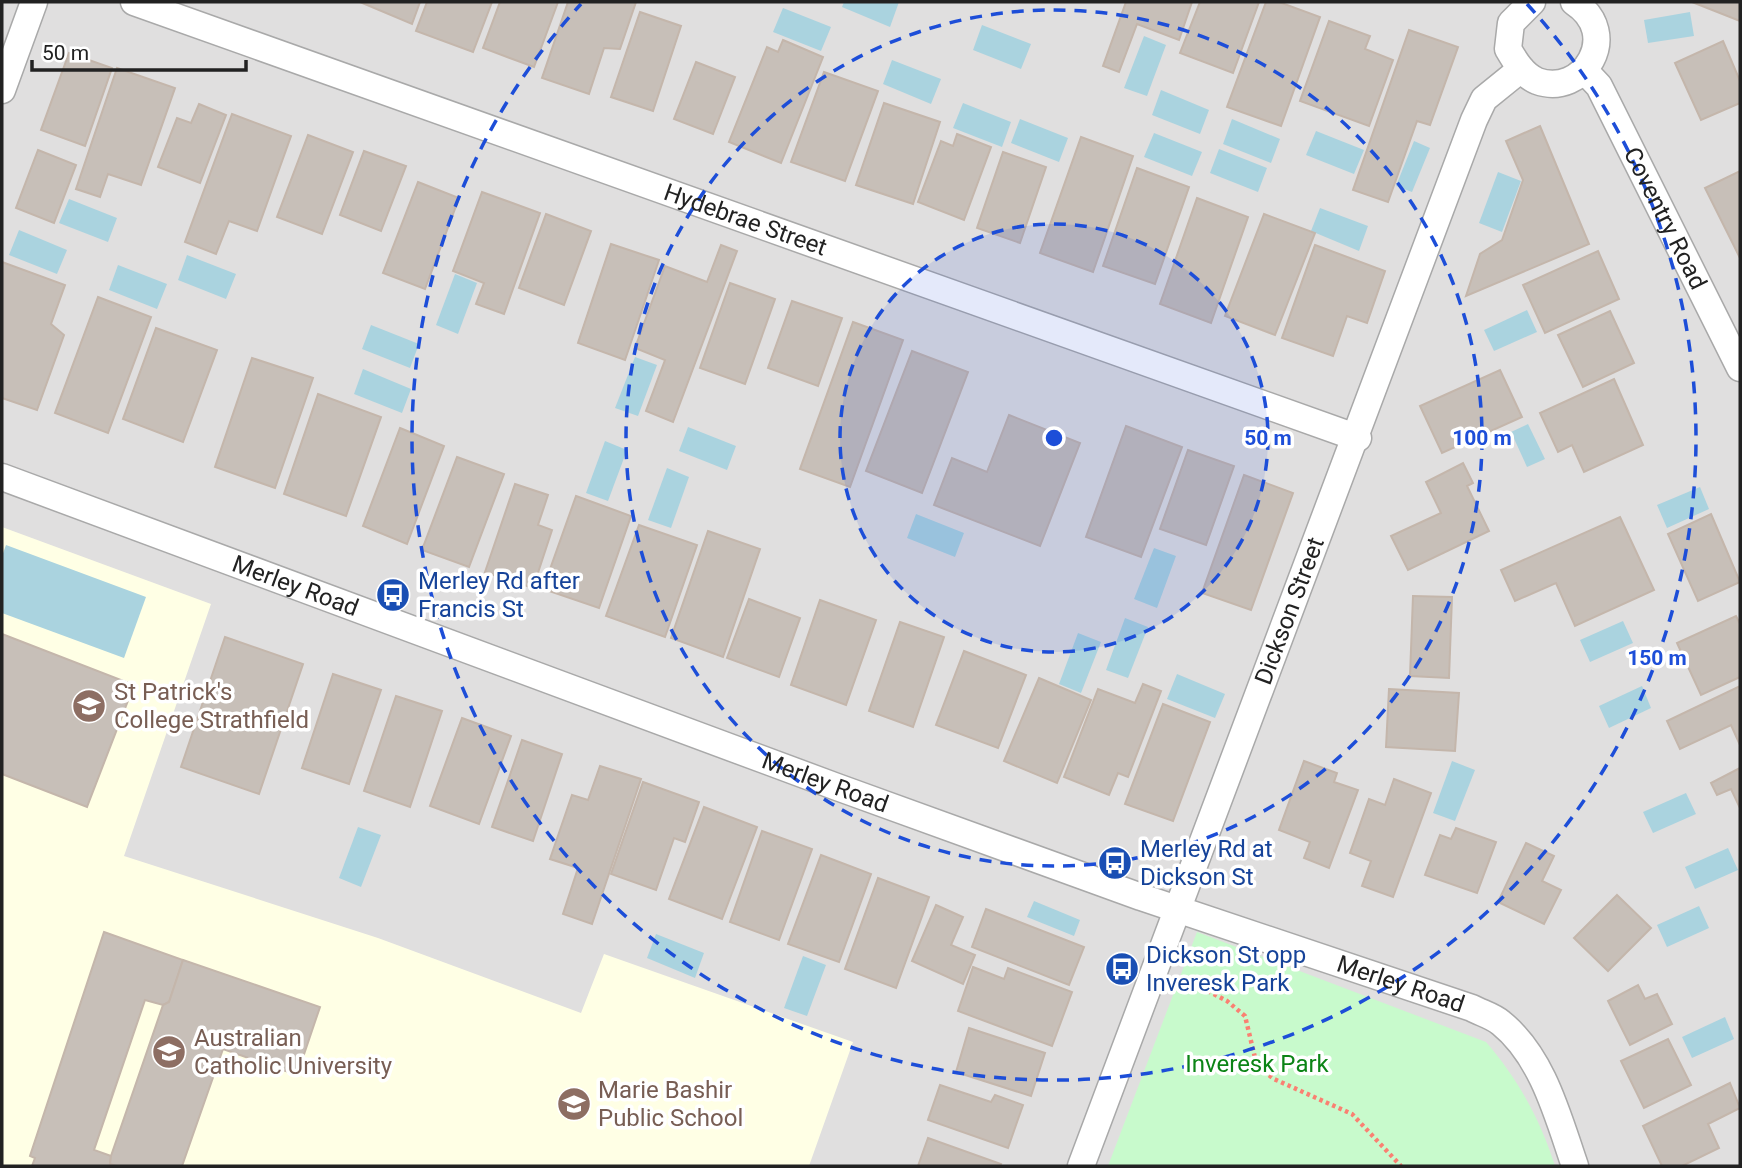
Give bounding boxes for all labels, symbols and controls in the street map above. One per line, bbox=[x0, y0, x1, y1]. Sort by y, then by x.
scale bar bbox=[32, 28, 245, 72]
text: 50 m bbox=[42, 41, 89, 65]
street label: Coventry Road bbox=[1618, 143, 1712, 294]
street label: Hydebrae Street bbox=[660, 178, 831, 262]
centre of rings bbox=[1042, 426, 1066, 450]
text: 50 m bbox=[1244, 426, 1292, 450]
text: 100 m bbox=[1452, 426, 1512, 450]
street label: Dickson Street bbox=[1249, 533, 1330, 688]
street label: Merley Road bbox=[228, 550, 362, 622]
place label: Merley Rd after Francis St bbox=[418, 567, 580, 623]
bus stop icon: Merley Rd after Francis St bbox=[374, 576, 412, 614]
text: 150 m bbox=[1627, 646, 1687, 670]
place label: St Patrick's College Strathfield bbox=[114, 678, 309, 734]
school or university icon: St Patrick's College Strathfield bbox=[70, 687, 108, 725]
street label: Merley Road bbox=[758, 746, 892, 818]
place label: Merley Rd at Dickson St bbox=[1140, 835, 1273, 891]
bus stop icon: Merley Rd at Dickson St bbox=[1096, 844, 1134, 882]
place label: Dickson St opp Inveresk Park bbox=[1146, 941, 1306, 997]
bus stop icon: Dickson St opp Inveresk Park bbox=[1103, 950, 1141, 988]
street label: Merley Road bbox=[1333, 950, 1468, 1018]
place label: Australian Catholic University bbox=[194, 1024, 393, 1080]
school or university icon: Australian Catholic University bbox=[150, 1033, 188, 1071]
park label: Inveresk Park bbox=[1185, 1050, 1330, 1078]
place label: Marie Bashir Public School bbox=[598, 1076, 743, 1132]
school or university icon: Marie Bashir Public School bbox=[555, 1085, 593, 1123]

